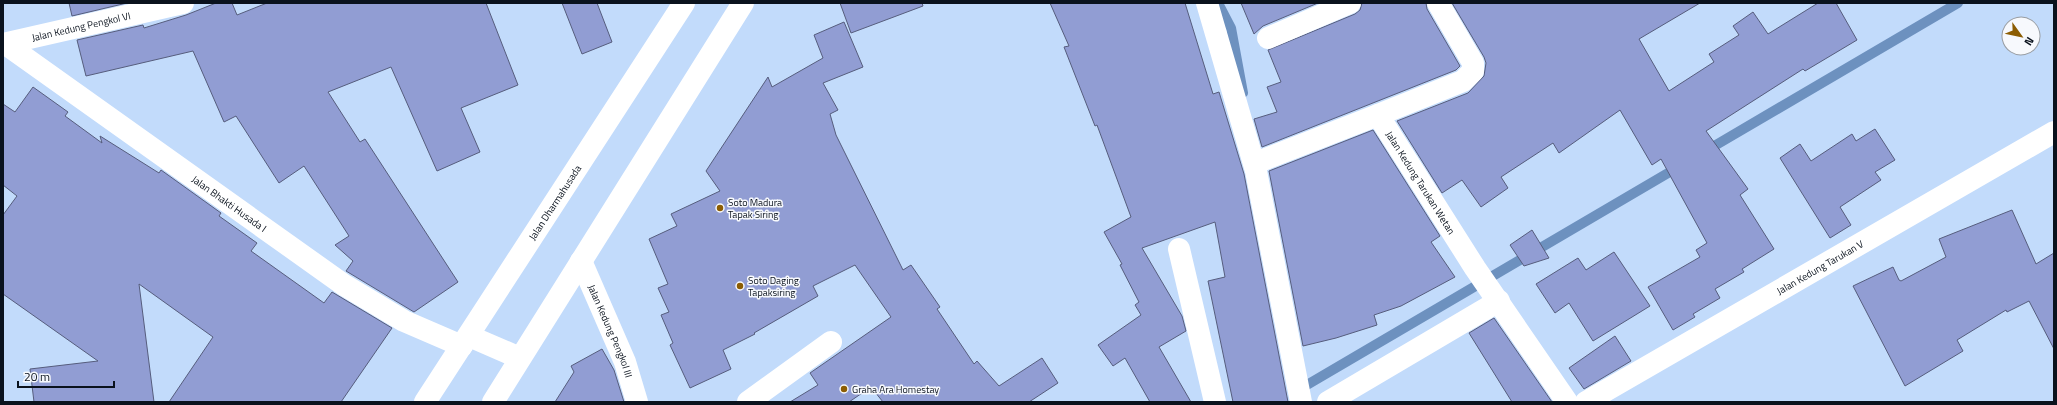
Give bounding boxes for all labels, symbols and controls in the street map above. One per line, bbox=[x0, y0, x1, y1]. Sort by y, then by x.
street label: Jalan Kedung Pengkol VI bbox=[30, 8, 132, 45]
north arrow bbox=[2001, 16, 2041, 56]
text: N bbox=[2021, 34, 2038, 49]
street label: Jalan Kedung Tarukan Wetan bbox=[1382, 128, 1459, 237]
street label: Jalan Dharmahusada bbox=[525, 162, 585, 243]
street label: Jalan Bhakti Husada I bbox=[189, 171, 270, 235]
place label: Soto Madura Tapak Siring bbox=[728, 195, 782, 222]
marker: Soto Madura Tapak Siring bbox=[715, 203, 725, 213]
street label: Jalan Kedung Tarukan V bbox=[1774, 236, 1866, 298]
place label: Soto Daging Tapaksiring bbox=[748, 273, 799, 300]
marker: Soto Daging Tapaksiring bbox=[735, 281, 745, 291]
street label: Jalan Kedung Pengkol III bbox=[584, 282, 637, 379]
scale bar bbox=[18, 363, 114, 389]
text: 20 m bbox=[24, 367, 50, 386]
place label: Graha Ara Homestay bbox=[852, 382, 939, 397]
marker: Graha Ara Homestay bbox=[839, 384, 849, 394]

